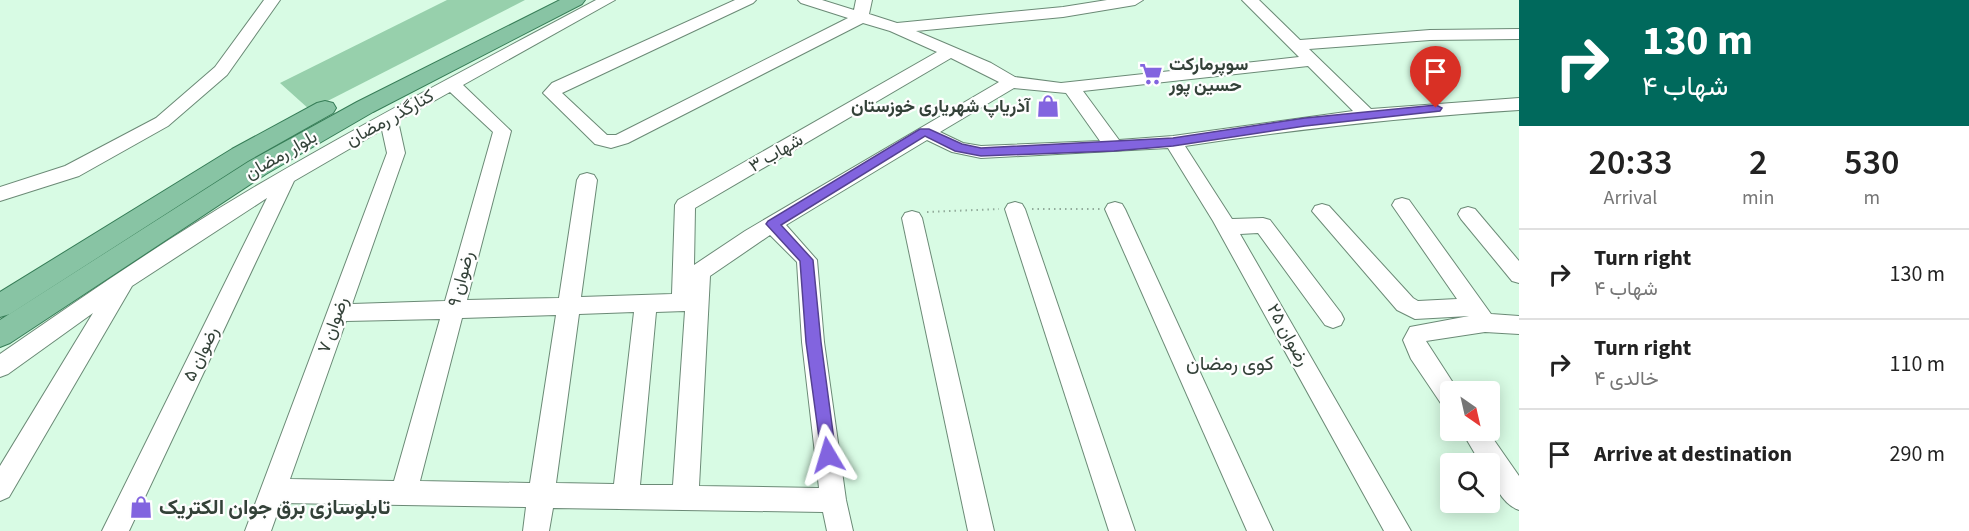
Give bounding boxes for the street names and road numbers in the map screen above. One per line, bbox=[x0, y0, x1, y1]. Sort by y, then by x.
street label: کنارگذر رمضان bbox=[341, 83, 439, 153]
street label: بلوار رمضان bbox=[240, 124, 322, 186]
street label: شهاب ۳ bbox=[744, 127, 808, 179]
street label: رضوان ۹ bbox=[442, 248, 480, 310]
street label: رضوان ۷ bbox=[311, 293, 355, 357]
street label: رضوان ۲۵ bbox=[1261, 299, 1315, 371]
street label: رضوان ۵ bbox=[177, 322, 225, 386]

